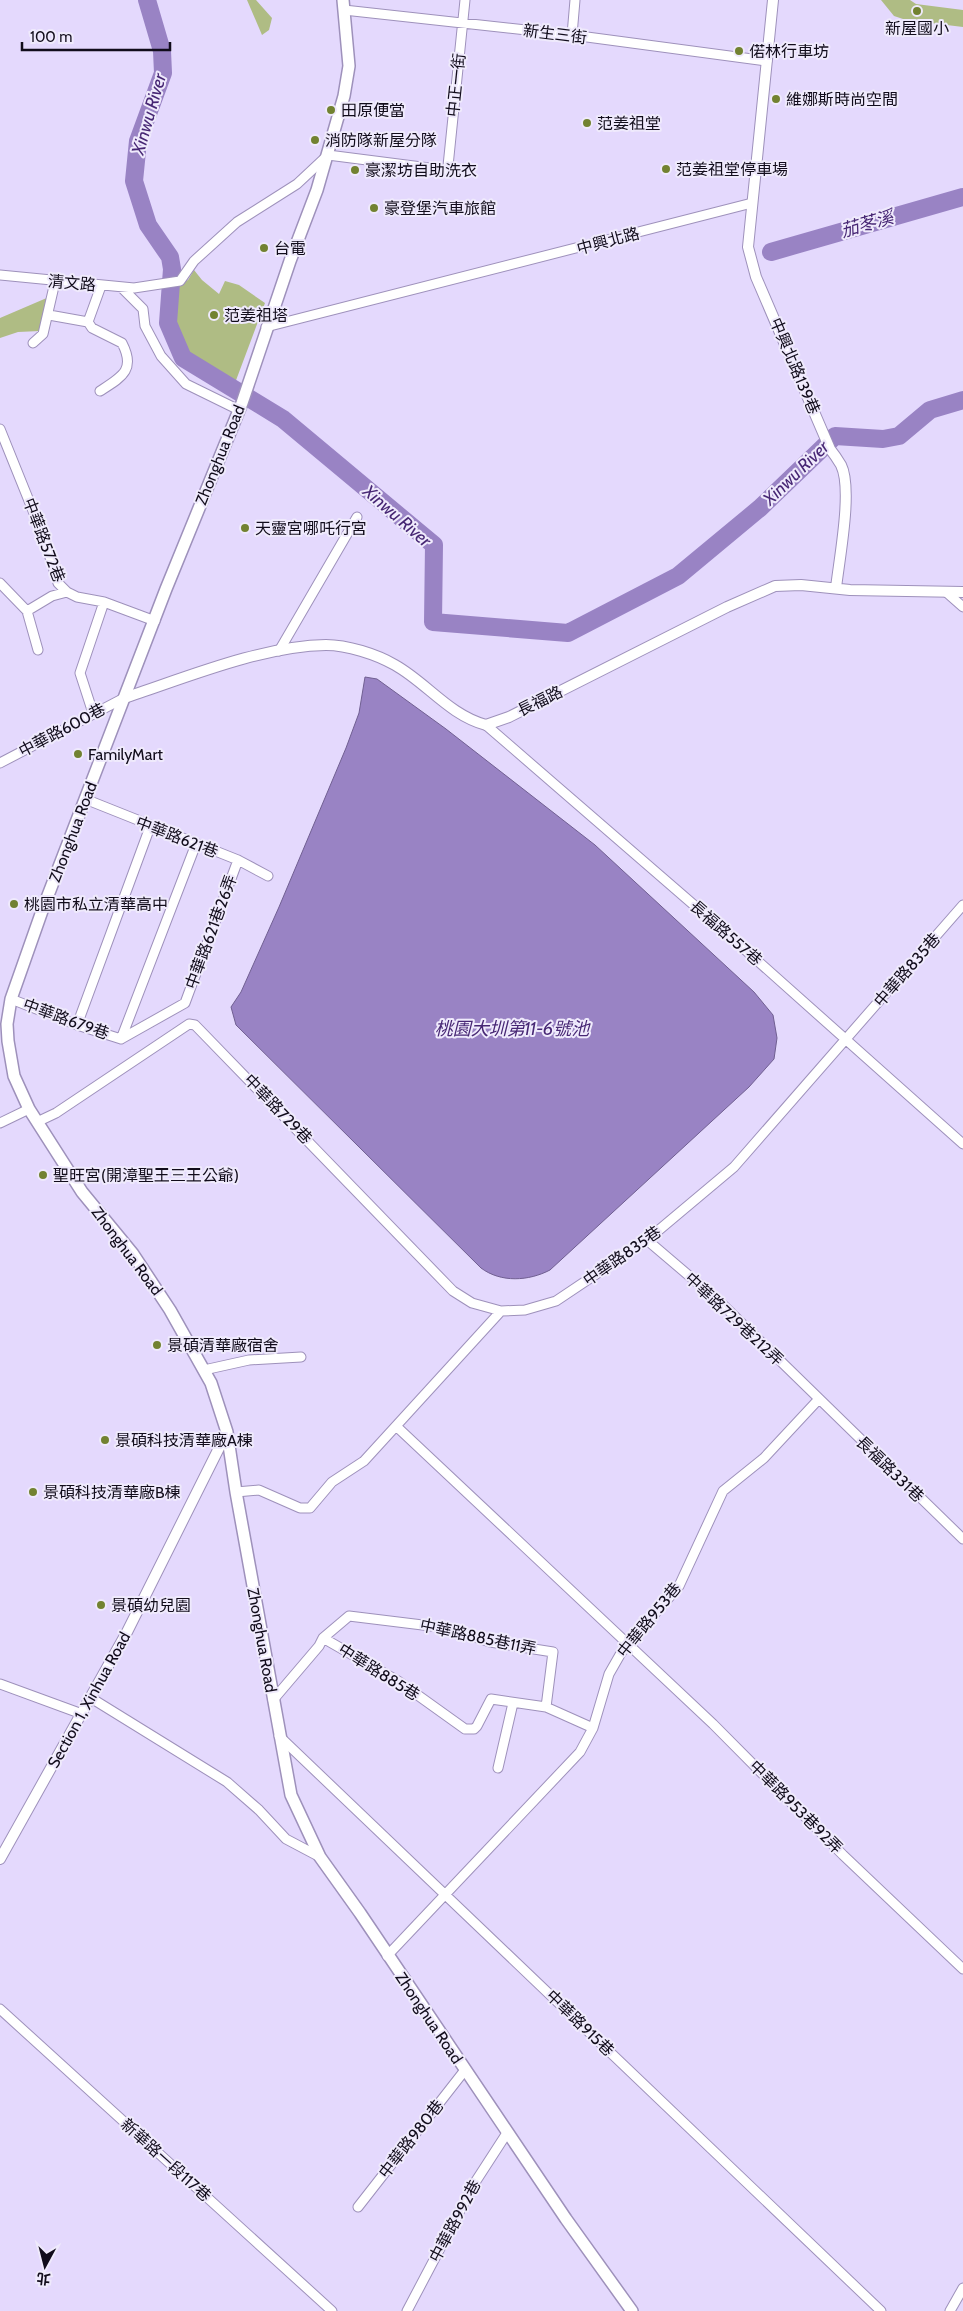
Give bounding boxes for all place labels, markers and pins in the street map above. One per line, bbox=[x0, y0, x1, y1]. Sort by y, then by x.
marker: 新屋國小 bbox=[911, 5, 923, 17]
place label: 新屋國小 bbox=[885, 19, 949, 38]
place label: 偌林行車坊 bbox=[749, 42, 829, 61]
marker: 偌林行車坊 bbox=[733, 45, 745, 57]
place label: 維娜斯時尚空間 bbox=[786, 90, 898, 109]
marker: 維娜斯時尚空間 bbox=[770, 93, 782, 105]
place label: 田原便當 bbox=[341, 101, 405, 120]
marker: 田原便當 bbox=[325, 104, 337, 116]
place label: 范姜祖堂 bbox=[597, 114, 661, 133]
marker: 范姜祖堂 bbox=[581, 117, 593, 129]
place label: 消防隊新屋分隊 bbox=[325, 131, 437, 150]
marker: 消防隊新屋分隊 bbox=[309, 134, 321, 146]
place label: 范姜祖堂停車場 bbox=[676, 160, 788, 179]
place label: 豪潔坊自助洗衣 bbox=[365, 161, 477, 180]
marker: 范姜祖堂停車場 bbox=[660, 163, 672, 175]
marker: 豪潔坊自助洗衣 bbox=[349, 164, 361, 176]
place label: 豪登堡汽車旅館 bbox=[384, 199, 496, 218]
marker: 豪登堡汽車旅館 bbox=[368, 202, 380, 214]
place label: 台電 bbox=[274, 239, 306, 258]
marker: 台電 bbox=[258, 242, 270, 254]
place label: 范姜祖塔 bbox=[224, 306, 288, 325]
marker: 范姜祖塔 bbox=[208, 309, 220, 321]
place label: 天靈宮哪吒行宮 bbox=[255, 519, 367, 538]
marker: 天靈宮哪吒行宮 bbox=[239, 522, 251, 534]
place label: FamilyMart bbox=[88, 745, 164, 764]
marker: FamilyMart bbox=[72, 748, 84, 760]
place label: 桃園市私立清華高中 bbox=[24, 895, 168, 914]
marker: 桃園市私立清華高中 bbox=[8, 898, 20, 910]
place label: 聖旺宮(開漳聖王三王公爺) bbox=[53, 1166, 239, 1185]
marker: 聖旺宮(開漳聖王三王公爺) bbox=[37, 1169, 49, 1181]
place label: 景碩清華廠宿舍 bbox=[167, 1336, 279, 1355]
marker: 景碩清華廠宿舍 bbox=[151, 1339, 163, 1351]
place label: 景碩科技清華廠A棟 bbox=[115, 1431, 253, 1450]
marker: 景碩科技清華廠A棟 bbox=[99, 1434, 111, 1446]
place label: 景碩科技清華廠B棟 bbox=[43, 1483, 181, 1502]
marker: 景碩科技清華廠B棟 bbox=[27, 1486, 39, 1498]
place label: 景碩幼兒園 bbox=[111, 1596, 191, 1615]
marker: 景碩幼兒園 bbox=[95, 1599, 107, 1611]

